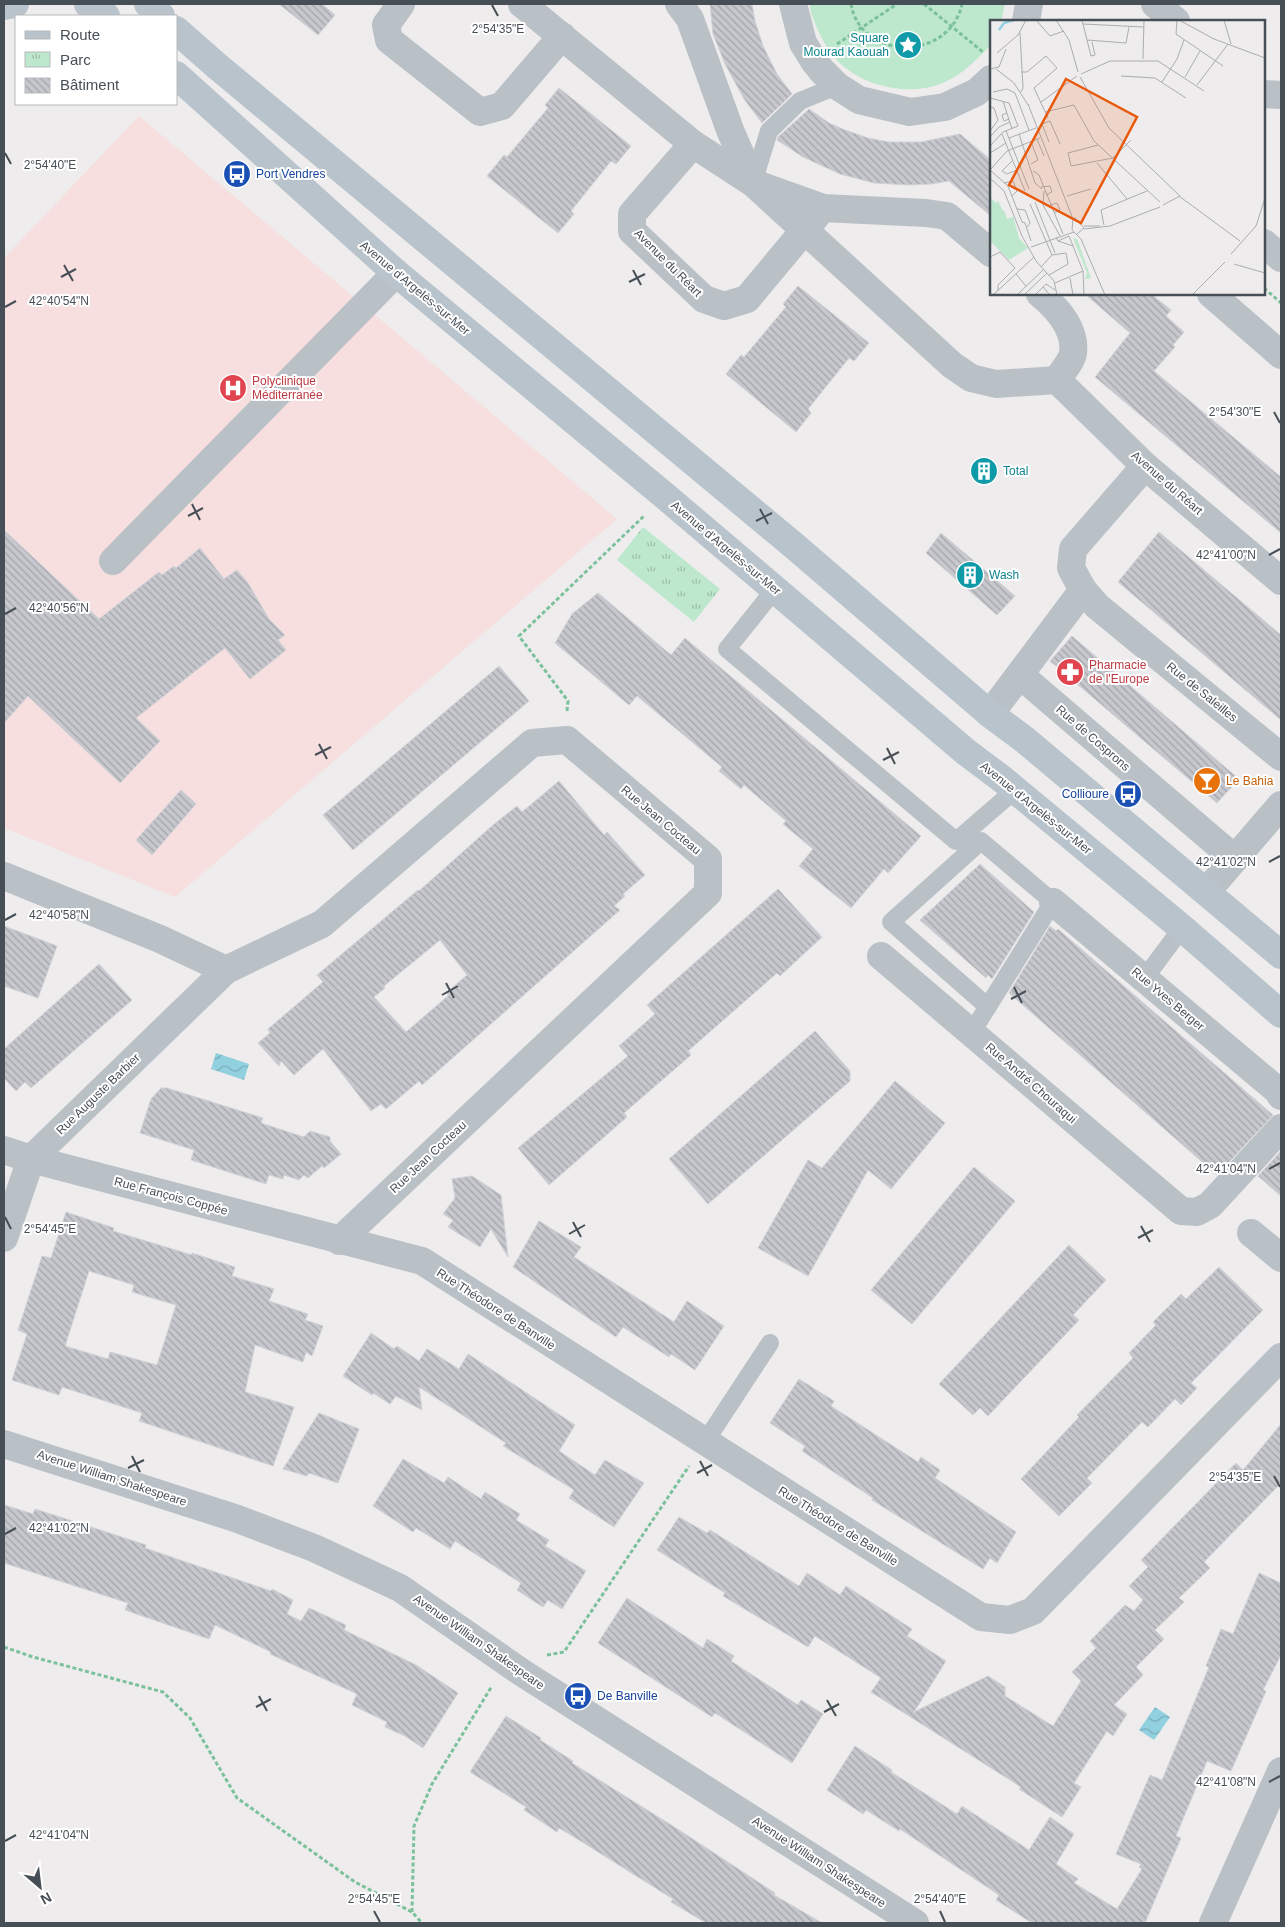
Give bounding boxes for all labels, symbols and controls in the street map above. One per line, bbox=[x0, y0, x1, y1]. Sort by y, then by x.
legend bbox=[15, 15, 178, 105]
inset map bbox=[990, 20, 1265, 295]
text: 2°54'35"E bbox=[472, 22, 524, 36]
text: Route bbox=[60, 26, 100, 43]
place icon: Square Mourad Kaouah bbox=[893, 30, 923, 60]
place label: Square Mourad Kaouah bbox=[804, 31, 889, 59]
text: Parc bbox=[60, 51, 91, 68]
text: Bâtiment bbox=[60, 76, 120, 93]
text: 2°54'40"E bbox=[24, 158, 76, 172]
bus stop icon: Port Vendres bbox=[222, 159, 252, 189]
place label: Port Vendres bbox=[256, 167, 325, 181]
street label: Avenue du Réart bbox=[631, 226, 705, 300]
street label: Avenue d'Argelès-sur-Mer bbox=[357, 238, 473, 338]
text: 42°40'54"N bbox=[29, 294, 89, 308]
hospital icon: Polyclinique Méditerranée bbox=[218, 373, 248, 403]
place label: Polyclinique Méditerranée bbox=[252, 374, 323, 402]
text: 2°54'30"E bbox=[1209, 405, 1261, 419]
street label: Avenue du Réart bbox=[1129, 448, 1206, 518]
building icon: Total bbox=[969, 456, 999, 486]
place label: Total bbox=[1003, 464, 1028, 478]
street label: Avenue d'Argelès-sur-Mer bbox=[668, 498, 784, 598]
text: 42°41'00"N bbox=[1196, 548, 1256, 562]
building icon: Wash bbox=[955, 560, 985, 590]
place label: Wash bbox=[989, 568, 1019, 582]
text: 42°40'56"N bbox=[29, 601, 89, 615]
pharmacy icon: Pharmacie de l'Europe bbox=[1055, 657, 1085, 687]
place label: Pharmacie de l'Europe bbox=[1089, 658, 1150, 686]
street label: Rue de Saleilles bbox=[1164, 659, 1240, 725]
street label: Rue de Cosprons bbox=[1053, 702, 1133, 774]
street label: Avenue d'Argelès-sur-Mer bbox=[978, 759, 1094, 857]
bar icon: Le Bahia bbox=[1192, 766, 1222, 796]
place label: Le Bahia bbox=[1226, 774, 1274, 788]
bus stop icon: Collioure bbox=[1113, 779, 1143, 809]
street label: Rue Jean Cocteau bbox=[618, 783, 704, 857]
place label: Collioure bbox=[1062, 787, 1109, 801]
text: 42°41'02"N bbox=[1196, 855, 1256, 869]
text: 42°40'58"N bbox=[29, 908, 89, 922]
street label: Rue Yves Berger bbox=[1129, 965, 1207, 1033]
street label: Rue André Chouraqui bbox=[983, 1040, 1079, 1126]
street label: Rue Auguste Barbier bbox=[53, 1050, 143, 1138]
street label: Rue Jean Cocteau bbox=[387, 1118, 469, 1196]
text: 42°41'04"N bbox=[1196, 1162, 1256, 1176]
street label: Rue François Coppée bbox=[113, 1174, 230, 1218]
text: 2°54'45"E bbox=[24, 1222, 76, 1236]
street label: Rue Théodore de Banville bbox=[434, 1265, 558, 1353]
street label: Avenue William Shakespeare bbox=[35, 1447, 189, 1509]
text: 2°54'35"E bbox=[1209, 1470, 1261, 1484]
street label: Rue Théodore de Banville bbox=[776, 1483, 901, 1569]
text: 42°41'02"N bbox=[29, 1521, 89, 1535]
street label: Avenue William Shakespeare bbox=[411, 1591, 547, 1693]
bus stop icon: De Banville bbox=[563, 1681, 593, 1711]
place label: De Banville bbox=[597, 1689, 658, 1703]
text: 42°41'08"N bbox=[1196, 1775, 1256, 1789]
street label: Avenue William Shakespeare bbox=[750, 1814, 889, 1911]
text: 42°41'04"N bbox=[29, 1828, 89, 1842]
north arrow bbox=[15, 1862, 65, 1912]
text: N bbox=[38, 1889, 54, 1908]
text: 2°54'45"E bbox=[348, 1892, 400, 1906]
text: 2°54'40"E bbox=[914, 1892, 966, 1906]

